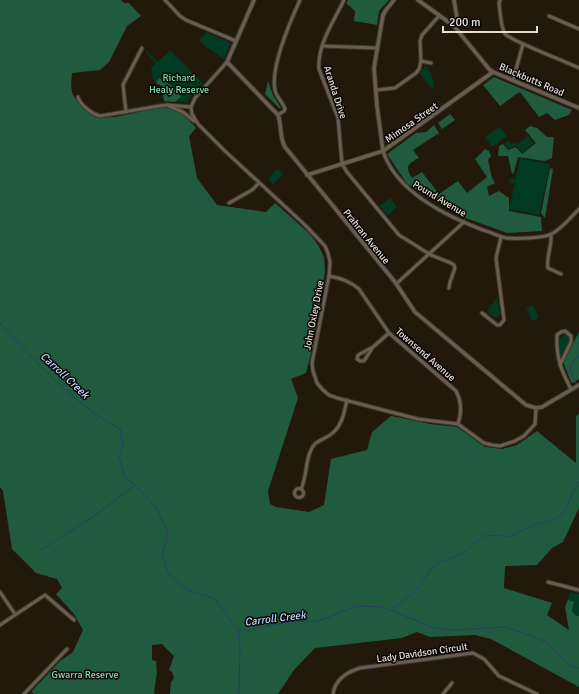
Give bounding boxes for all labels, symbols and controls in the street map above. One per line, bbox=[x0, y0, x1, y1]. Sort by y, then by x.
scale bar bbox=[443, 8, 537, 34]
text: 200 m bbox=[449, 15, 481, 30]
street label: Blackbutts Road bbox=[497, 61, 566, 99]
street label: Aranda Drive bbox=[321, 64, 349, 120]
park label: Richard Healy Reserve bbox=[149, 72, 209, 96]
street label: Mimosa Street bbox=[383, 100, 441, 145]
street label: Pound Avenue bbox=[411, 178, 468, 220]
street label: Prahran Avenue bbox=[340, 207, 392, 267]
street label: John Oxley Drive bbox=[301, 279, 327, 351]
street label: Townsend Avenue bbox=[393, 325, 458, 384]
water label: Carroll Creek bbox=[38, 350, 93, 402]
water label: Carroll Creek bbox=[244, 608, 308, 629]
street label: Lady Davidson Circuit bbox=[376, 641, 469, 665]
park label: Gwarra Reserve bbox=[52, 669, 118, 681]

